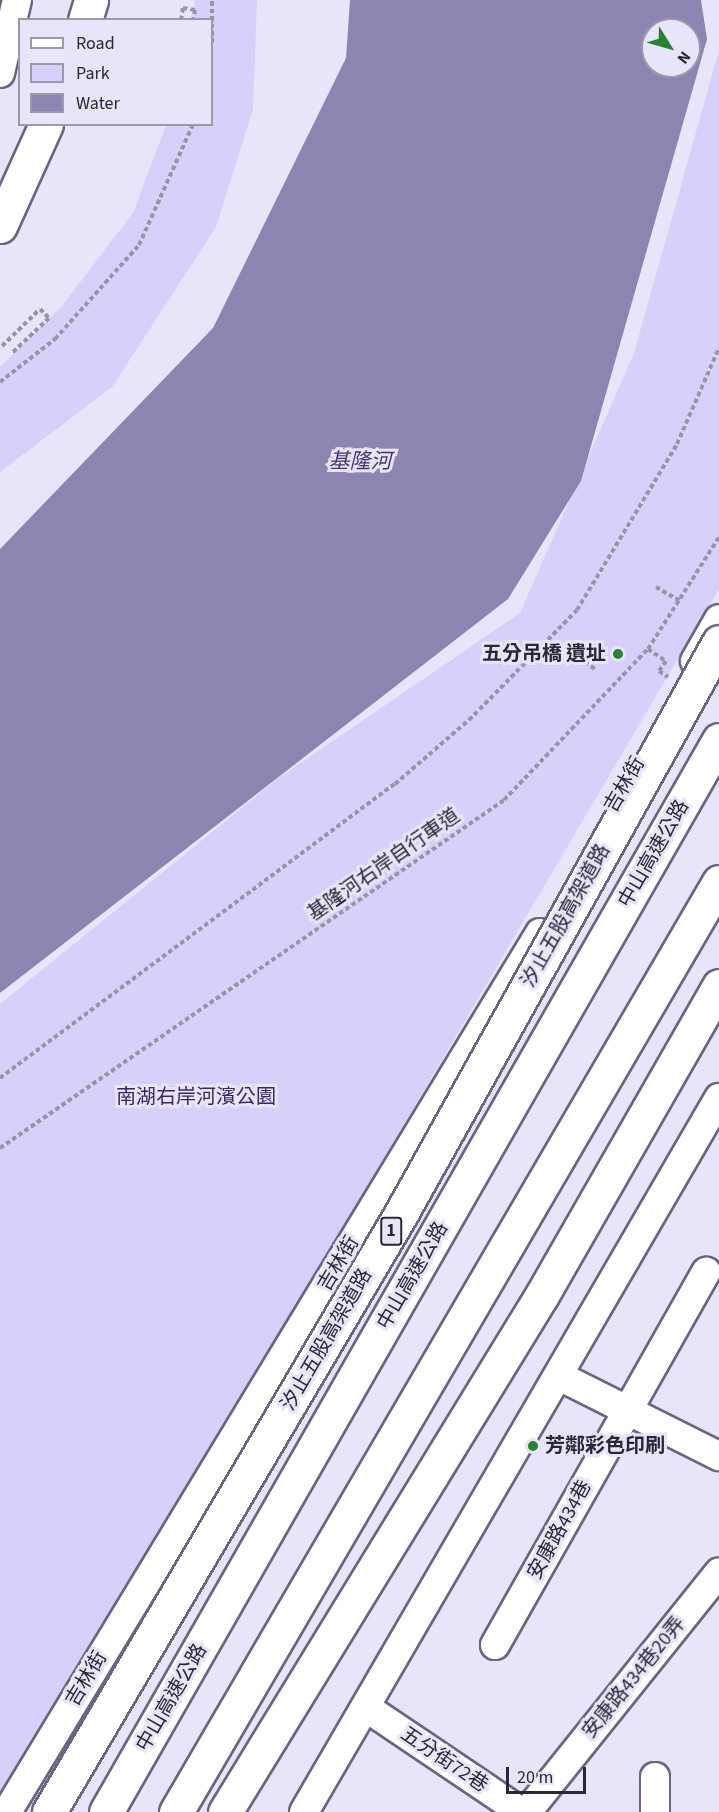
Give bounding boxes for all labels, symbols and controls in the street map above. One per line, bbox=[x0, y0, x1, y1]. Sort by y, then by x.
legend bbox=[18, 18, 213, 126]
north arrow bbox=[641, 18, 701, 78]
text: Road bbox=[76, 31, 115, 56]
text: N bbox=[672, 47, 696, 68]
text: Park bbox=[76, 61, 110, 86]
text: Water bbox=[76, 91, 120, 116]
water label: 基隆河 bbox=[329, 448, 391, 474]
place label: 五分吊橋 遺址 bbox=[482, 642, 606, 666]
marker: 五分吊橋 遺址 bbox=[611, 647, 625, 661]
street label: 吉林街 bbox=[600, 753, 650, 817]
street label: 中山高速公路 bbox=[614, 796, 694, 912]
street label: 基隆河右岸自行車道 bbox=[303, 804, 465, 926]
street label: 汐止五股高架道路 bbox=[517, 840, 615, 992]
park label: 南湖右岸河濱公園 bbox=[116, 1085, 276, 1109]
road number: 1 bbox=[379, 1216, 403, 1246]
street label: 中山高速公路 bbox=[373, 1218, 453, 1334]
street label: 吉林街 bbox=[313, 1232, 365, 1296]
street label: 汐止五股高架道路 bbox=[277, 1265, 377, 1415]
place label: 芳鄰彩色印刷 bbox=[545, 1434, 665, 1458]
marker: 芳鄰彩色印刷 bbox=[526, 1439, 540, 1453]
street label: 安康路434巷 bbox=[523, 1476, 597, 1584]
street label: 安康路434巷20弄 bbox=[578, 1612, 690, 1744]
street label: 中山高速公路 bbox=[132, 1640, 212, 1756]
street label: 吉林街 bbox=[61, 1647, 113, 1711]
street label: 五分街72巷 bbox=[396, 1722, 492, 1798]
scale bar bbox=[509, 1755, 588, 1793]
text: 20 m bbox=[517, 1765, 553, 1790]

